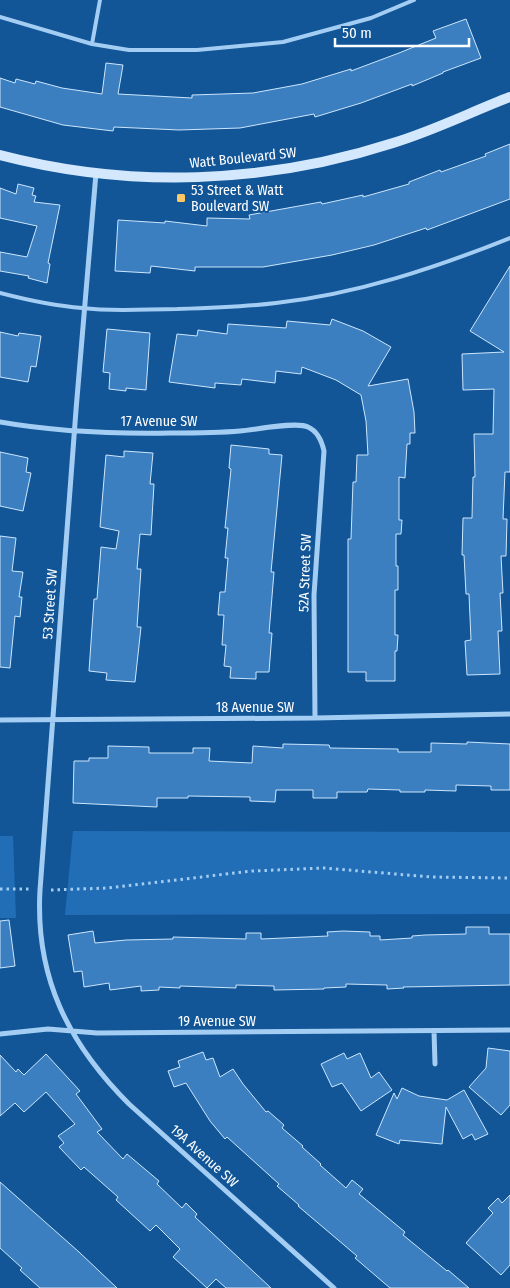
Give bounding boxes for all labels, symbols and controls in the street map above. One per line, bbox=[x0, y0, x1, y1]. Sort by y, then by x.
scale bar bbox=[335, 15, 469, 47]
text: 50 m bbox=[342, 24, 372, 42]
street label: Watt Boulevard SW bbox=[189, 144, 298, 172]
place label: 53 Street & Watt Boulevard SW bbox=[191, 182, 284, 215]
marker: 53 Street & Watt Boulevard SW bbox=[175, 192, 187, 204]
street label: 17 Avenue SW bbox=[120, 413, 198, 430]
street label: 52A Street SW bbox=[295, 533, 315, 612]
street label: 53 Street SW bbox=[39, 568, 61, 640]
street label: 18 Avenue SW bbox=[216, 699, 295, 716]
street label: 19 Avenue SW bbox=[178, 1013, 257, 1030]
street label: 19A Avenue SW bbox=[167, 1121, 242, 1191]

